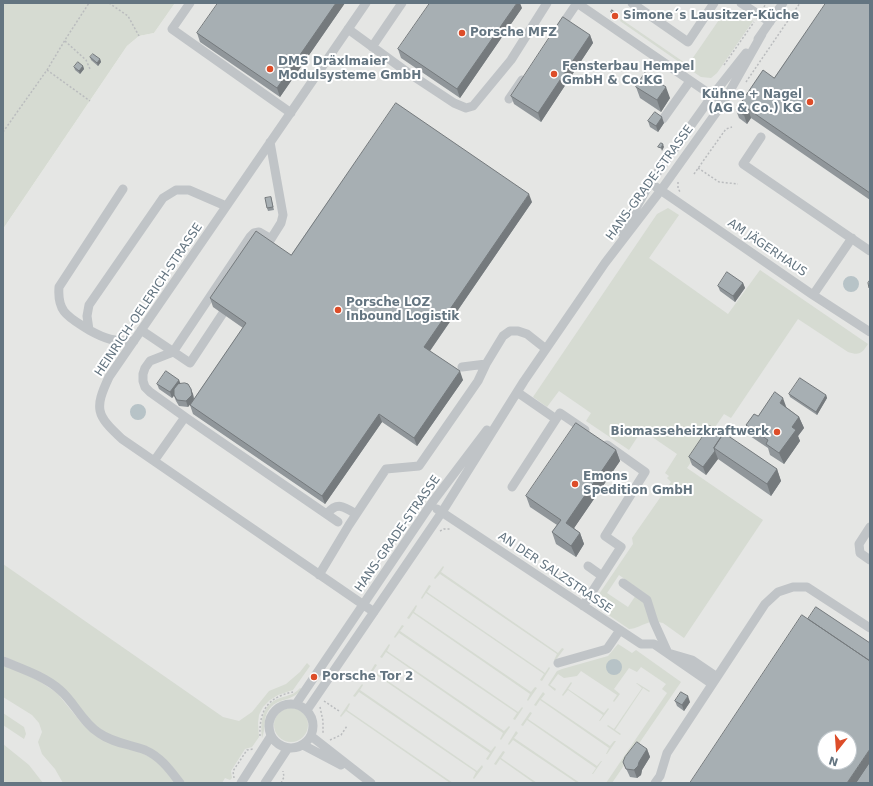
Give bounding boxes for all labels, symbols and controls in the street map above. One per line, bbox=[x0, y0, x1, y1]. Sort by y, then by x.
place label: Simone´s Lausitzer-Küche bbox=[623, 9, 799, 23]
marker: Simone´s Lausitzer-Küche bbox=[610, 11, 620, 21]
place label: Porsche MFZ bbox=[470, 26, 557, 40]
marker: Porsche MFZ bbox=[457, 28, 467, 38]
place label: DMS Dräxlmaier Modulsysteme GmbH bbox=[278, 55, 421, 83]
place label: Fensterbau Hempel GmbH & Co.KG bbox=[562, 60, 694, 88]
marker: DMS Dräxlmaier Modulsysteme GmbH bbox=[265, 64, 275, 74]
marker: Fensterbau Hempel GmbH & Co.KG bbox=[549, 69, 559, 79]
place label: Kühne + Nagel (AG & Co.) KG bbox=[702, 88, 802, 116]
marker: Kühne + Nagel (AG & Co.) KG bbox=[805, 97, 815, 107]
street label: HANS-GRADE-STRASSE bbox=[603, 123, 697, 243]
street label: AM JÄGERHAUS bbox=[725, 216, 809, 280]
street label: HEINRICH-OELERICH-STRASSE bbox=[92, 221, 206, 379]
place label: Porsche LOZ Inbound Logistik bbox=[346, 296, 459, 324]
marker: Porsche LOZ Inbound Logistik bbox=[333, 305, 343, 315]
place label: Biomasseheizkraftwerk bbox=[611, 425, 769, 439]
marker: Biomasseheizkraftwerk bbox=[772, 427, 782, 437]
place label: Emons Spedition GmbH bbox=[583, 470, 693, 498]
street label: HANS-GRADE-STRASSE bbox=[352, 473, 444, 595]
marker: Emons Spedition GmbH bbox=[570, 479, 580, 489]
street label: AN DER SALZSTRASSE bbox=[495, 529, 615, 617]
place label: Porsche Tor 2 bbox=[322, 670, 413, 684]
marker: Porsche Tor 2 bbox=[309, 672, 319, 682]
north arrow bbox=[817, 730, 857, 770]
text: N bbox=[827, 753, 840, 769]

